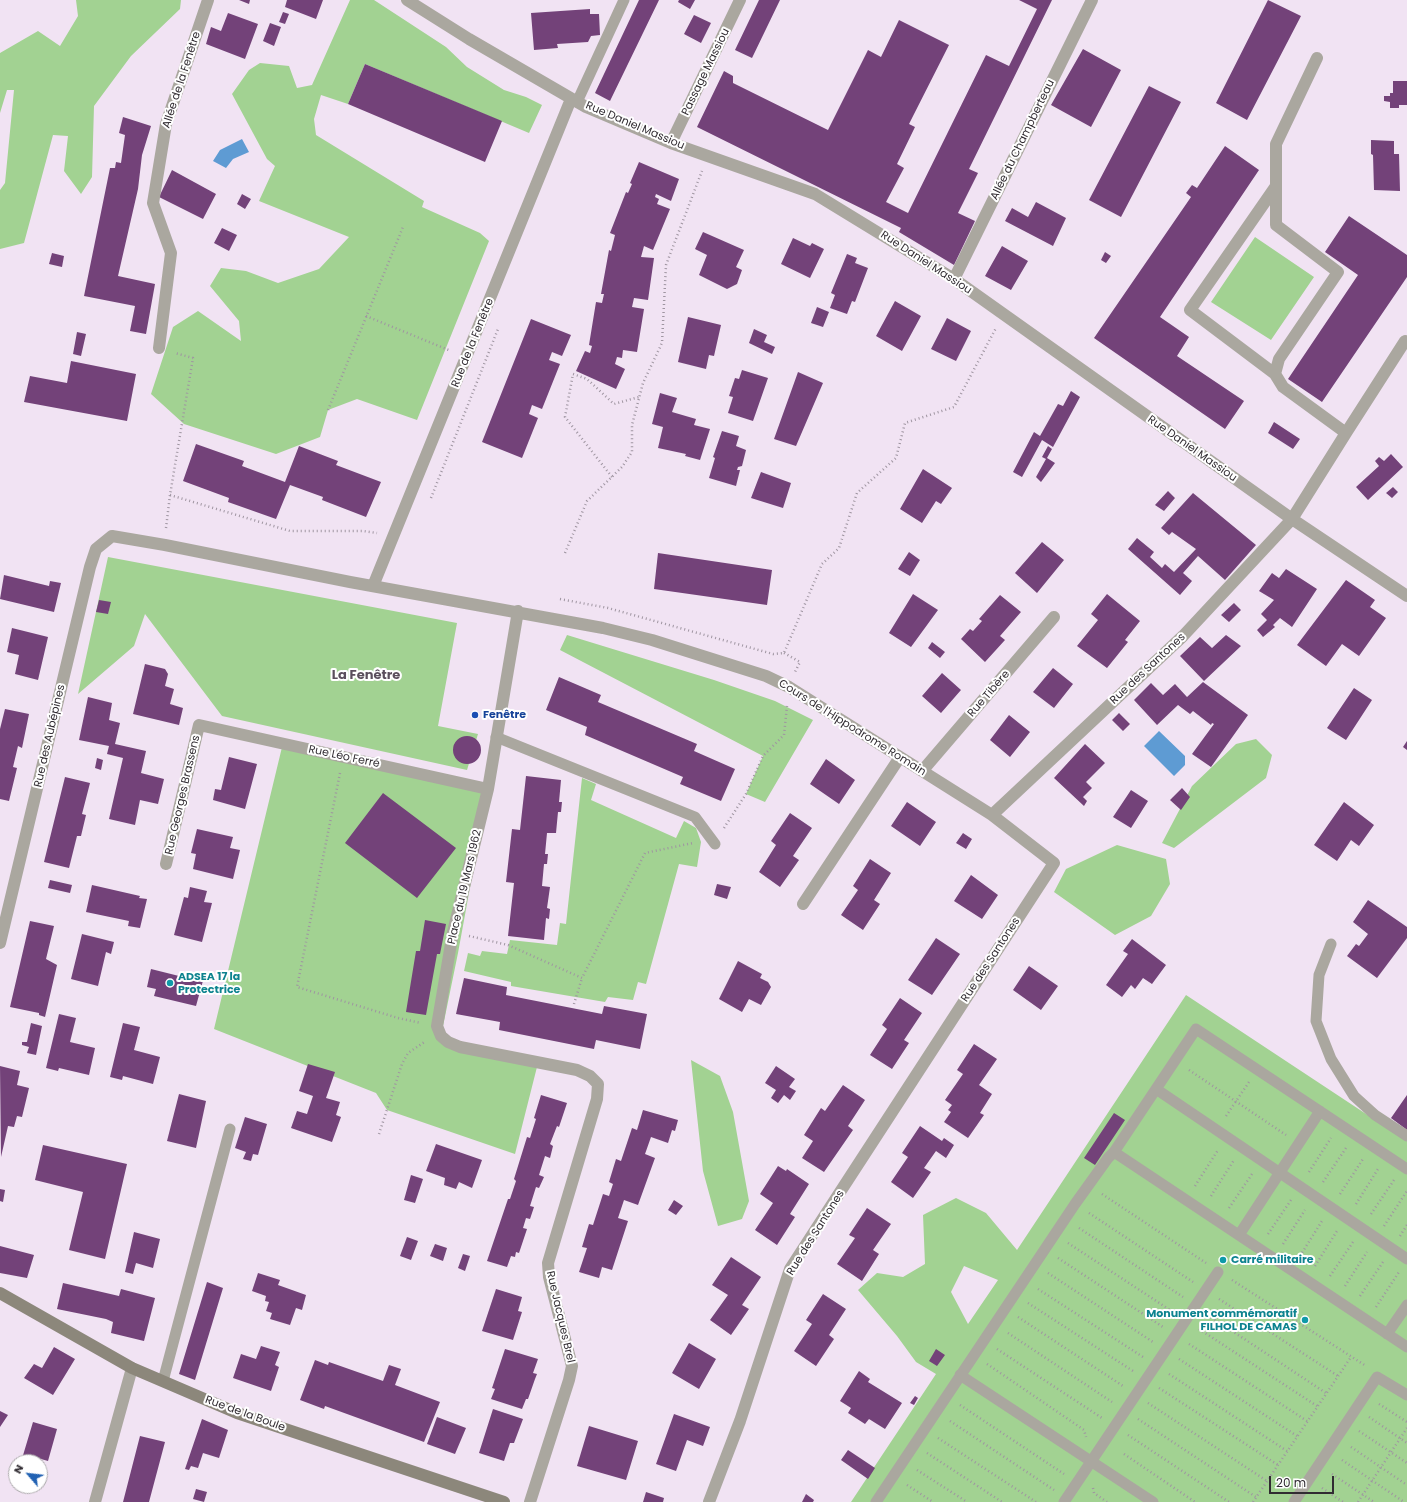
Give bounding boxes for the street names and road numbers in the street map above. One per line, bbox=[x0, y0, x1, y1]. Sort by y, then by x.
street label: Passage Massiou bbox=[679, 26, 733, 118]
street label: Allée de la Fenêtre bbox=[160, 30, 204, 130]
street label: Allée du Champberteau bbox=[988, 78, 1058, 202]
street label: Rue Daniel Massiou bbox=[584, 99, 686, 153]
street label: Rue Daniel Massiou bbox=[878, 229, 974, 297]
street label: Rue de la Fenêtre bbox=[449, 297, 497, 389]
street label: Rue Daniel Massiou bbox=[1145, 413, 1239, 485]
street label: Rue des Santones bbox=[1108, 631, 1188, 707]
street label: Rue Tibère bbox=[965, 668, 1013, 720]
street label: Cours de l'Hippodrome Romain bbox=[776, 677, 928, 779]
street label: Rue des Aubépines bbox=[32, 683, 68, 789]
street label: Rue Georges Brassens bbox=[163, 734, 203, 856]
street label: Rue Léo Ferré bbox=[307, 743, 381, 771]
street label: Place du 19 Mars 1962 bbox=[445, 828, 485, 946]
street label: Rue des Santones bbox=[959, 915, 1023, 1005]
street label: Rue des Santones bbox=[784, 1188, 848, 1278]
street label: Rue Jacques Brel bbox=[543, 1270, 577, 1364]
street label: Rue de la Boule bbox=[203, 1393, 287, 1435]

